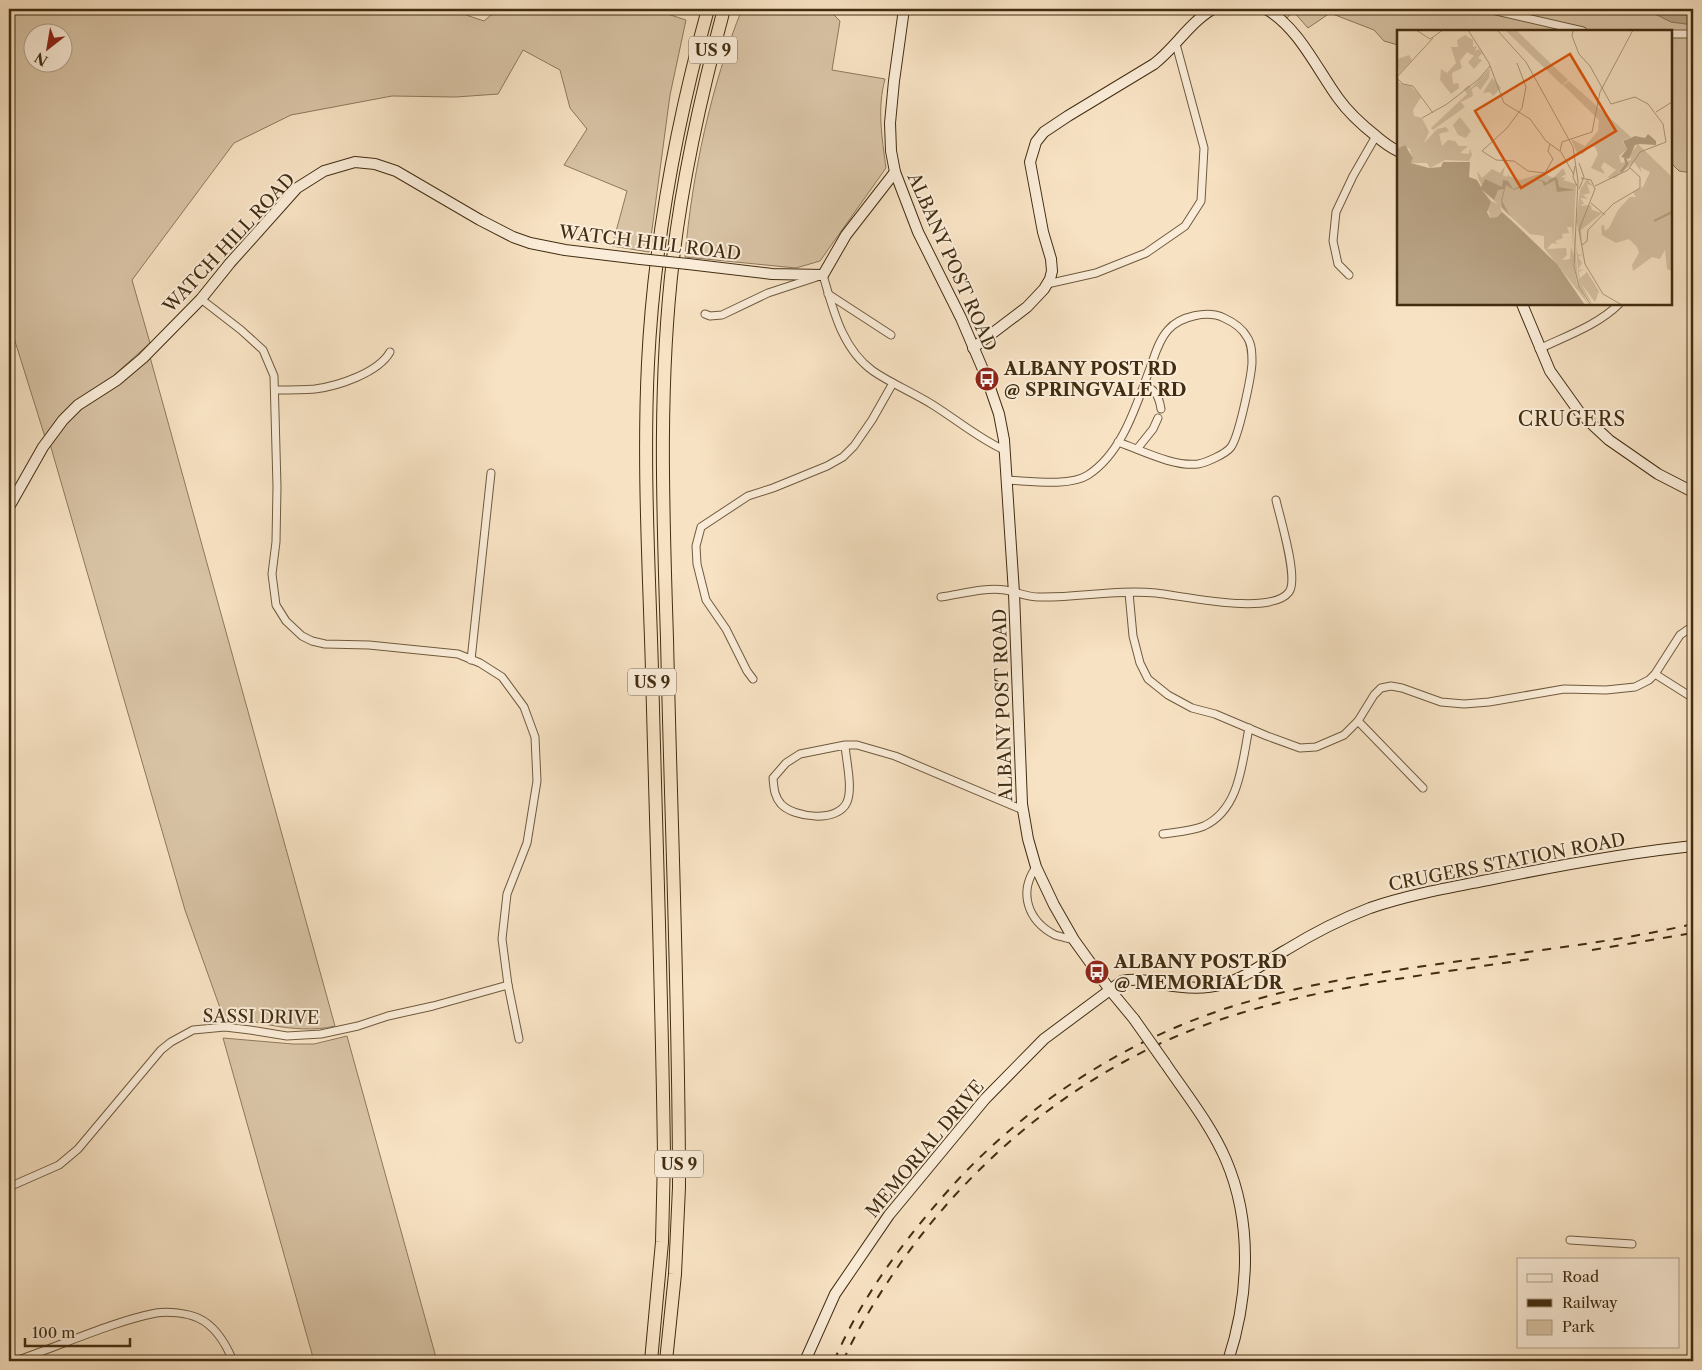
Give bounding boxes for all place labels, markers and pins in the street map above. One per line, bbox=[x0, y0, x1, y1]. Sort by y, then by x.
place label: ALBANY POST RD @ SPRINGVALE RD bbox=[1003, 358, 1186, 401]
bus stop icon: ALBANY POST RD @ SPRINGVALE RD bbox=[974, 366, 1000, 392]
place label: ALBANY POST RD @ MEMORIAL DR bbox=[1113, 951, 1287, 994]
bus stop icon: ALBANY POST RD @ MEMORIAL DR bbox=[1084, 959, 1110, 985]

